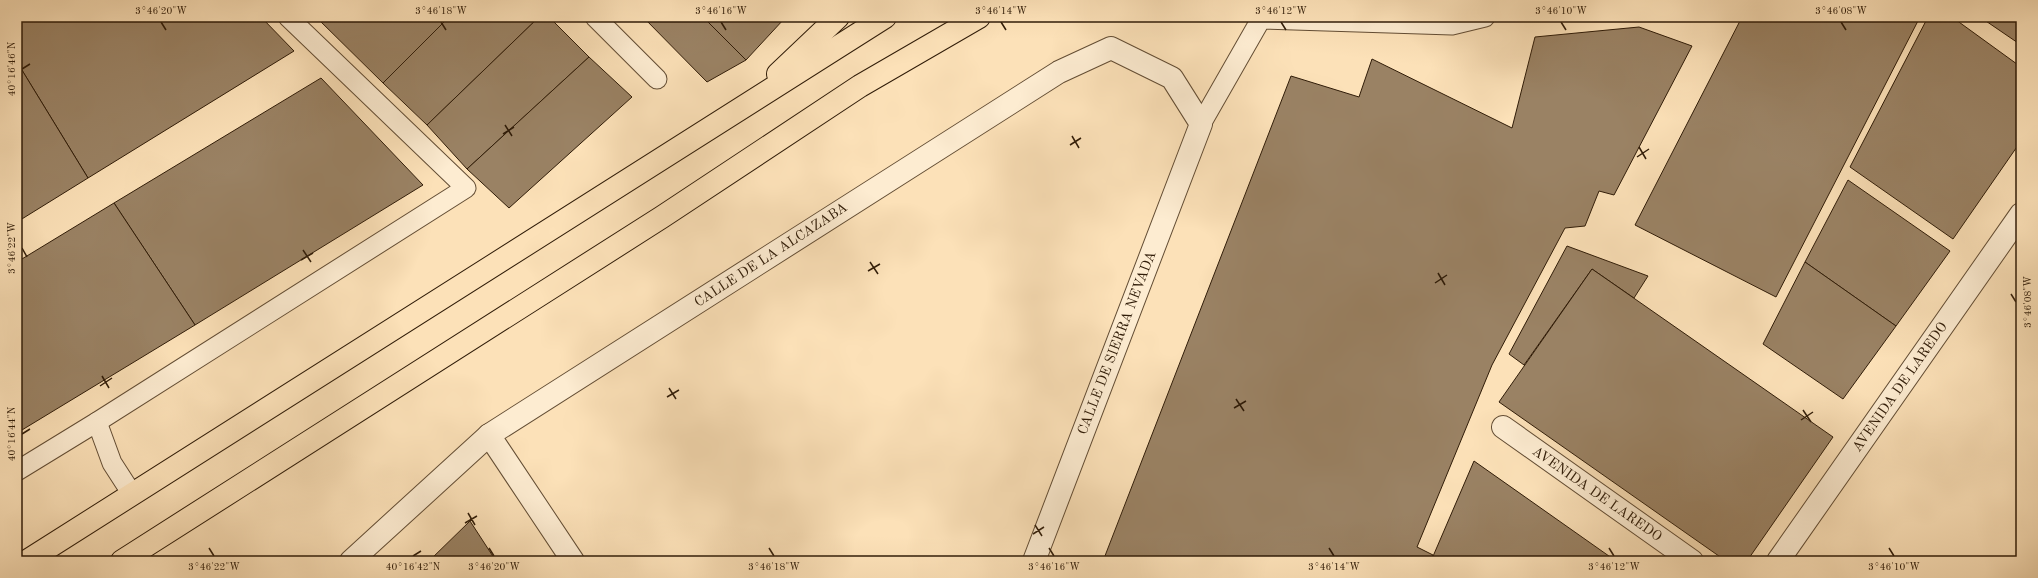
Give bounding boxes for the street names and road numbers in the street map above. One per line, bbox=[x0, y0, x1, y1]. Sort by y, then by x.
street label: CALLE DE LA ALCAZABA bbox=[692, 200, 850, 310]
street label: CALLE DE SIERRA NEVADA bbox=[1075, 249, 1159, 437]
street label: AVENIDA DE LAREDO bbox=[1850, 319, 1950, 454]
street label: AVENIDA DE LAREDO bbox=[1530, 444, 1665, 544]

